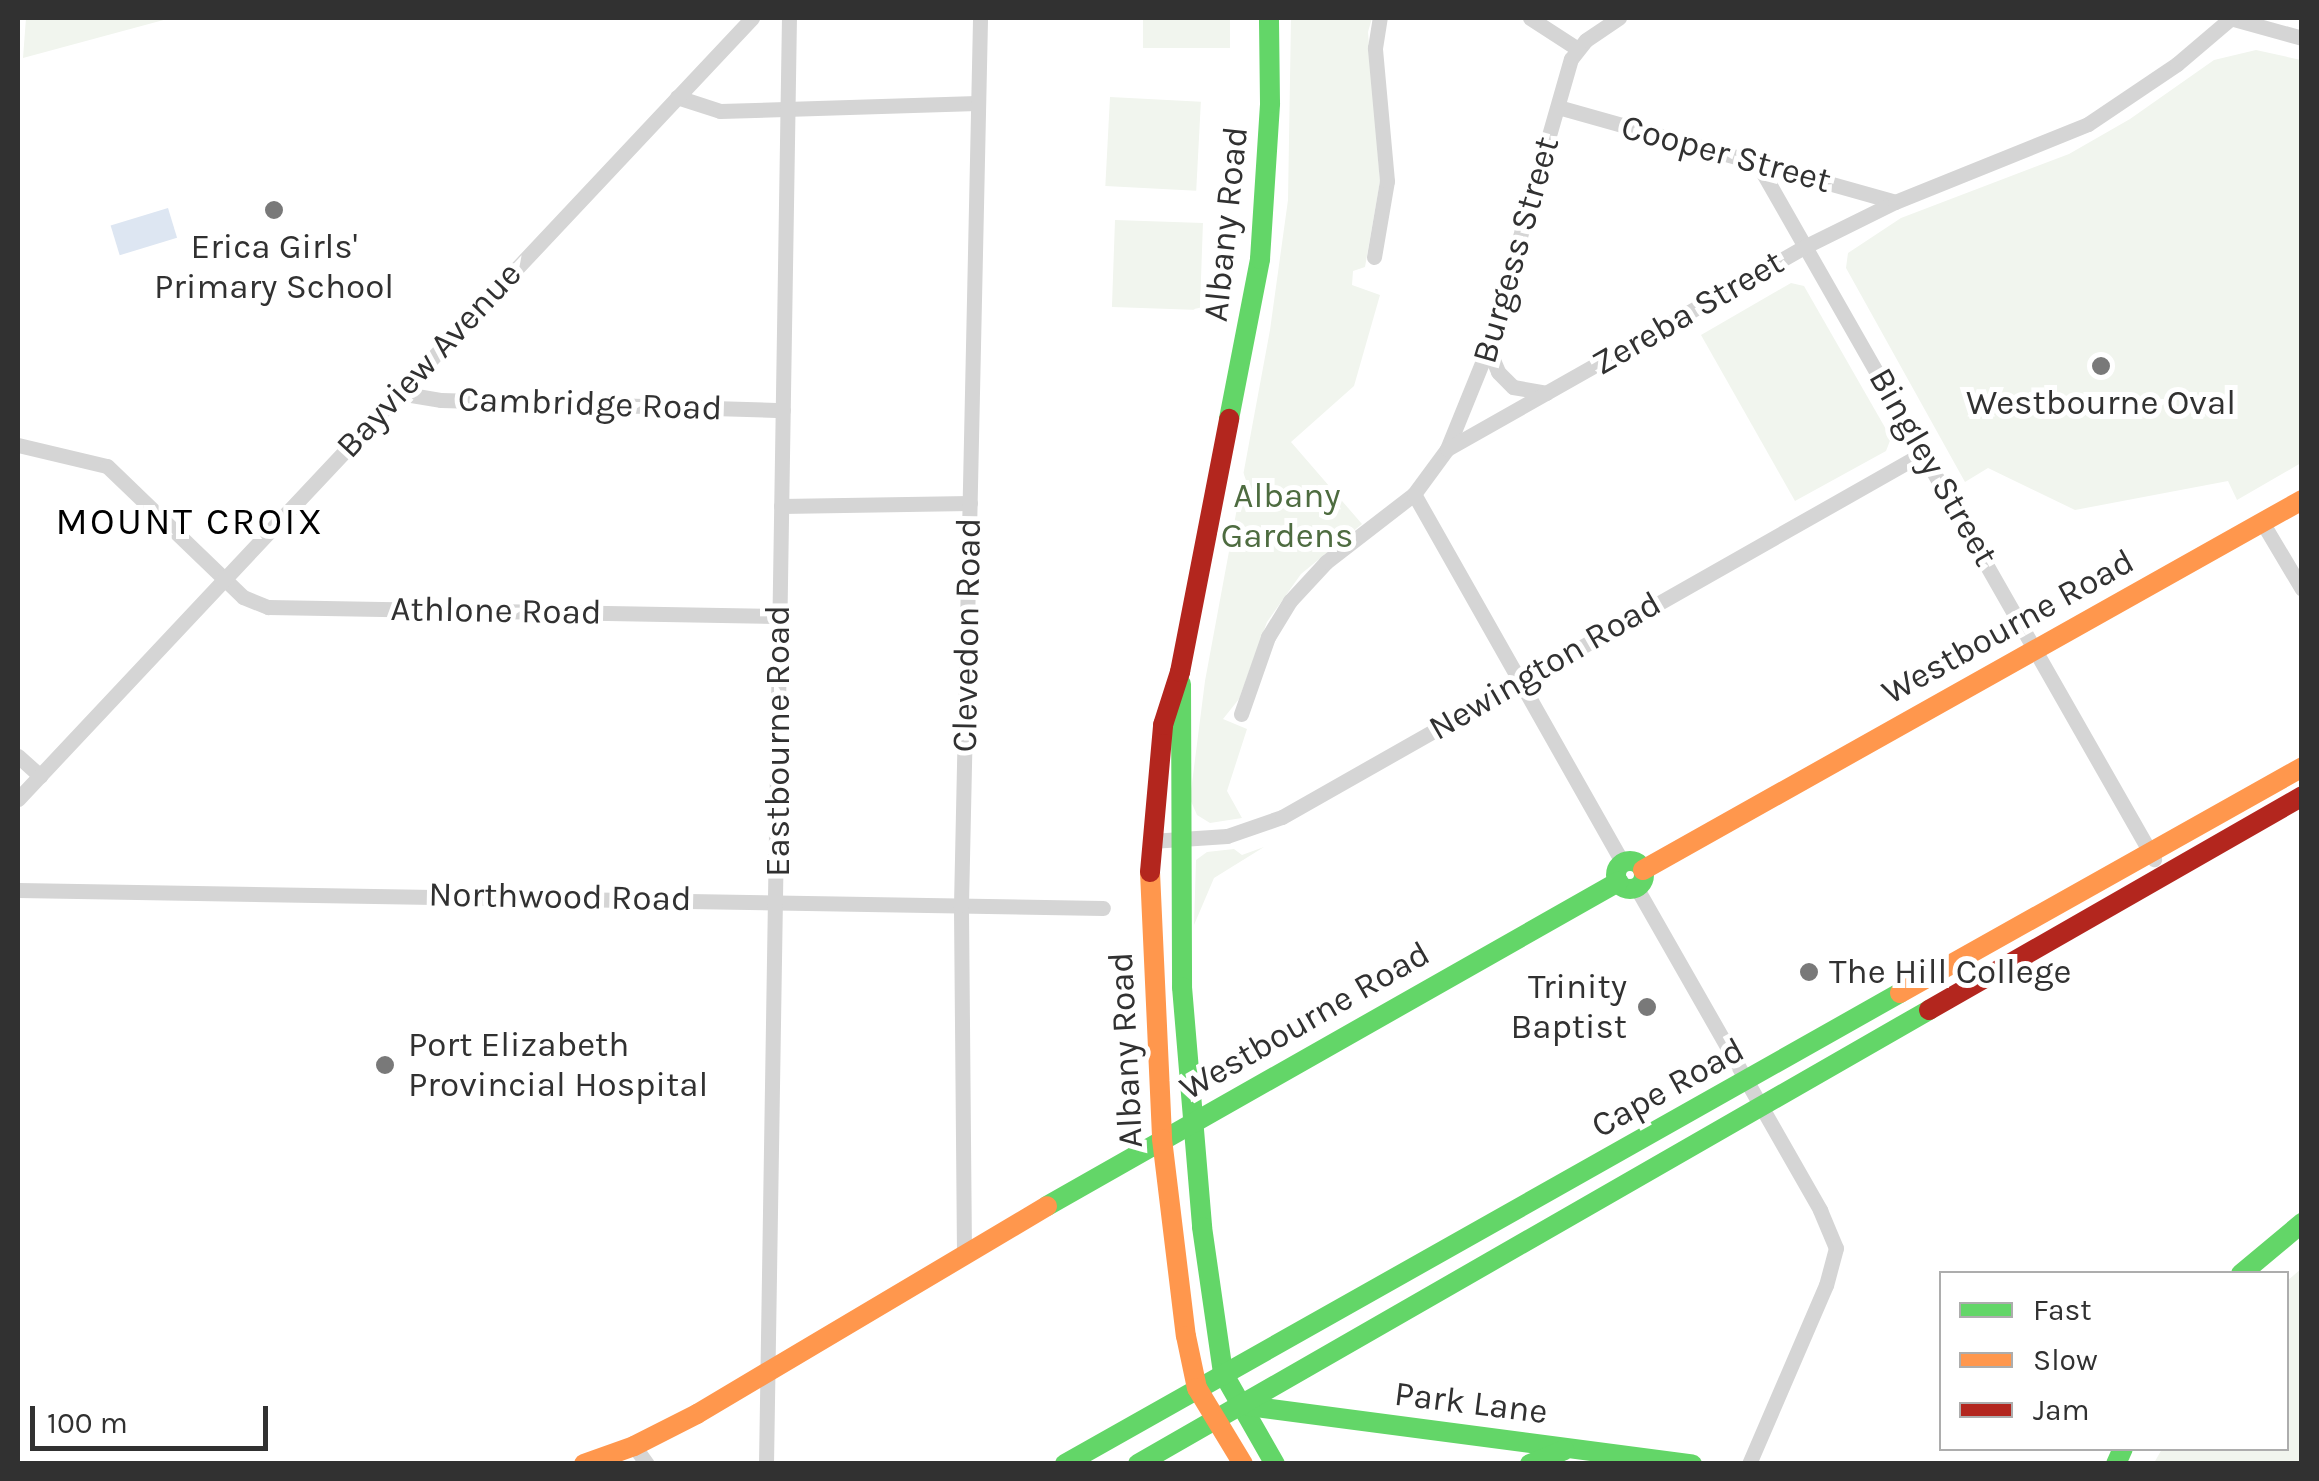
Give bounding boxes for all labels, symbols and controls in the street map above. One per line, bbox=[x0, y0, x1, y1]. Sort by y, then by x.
street label: Cooper Street bbox=[1617, 106, 1835, 202]
street label: Albany Road bbox=[1195, 124, 1257, 324]
street label: Burgess Street bbox=[1464, 132, 1568, 368]
marker: Erica Girls' Primary School bbox=[263, 199, 285, 221]
place label: Erica Girls' Primary School bbox=[154, 226, 394, 308]
street label: Zereba Street bbox=[1585, 241, 1791, 385]
street label: Bayview Avenue bbox=[328, 253, 530, 467]
marker: Westbourne Oval bbox=[2090, 355, 2112, 377]
street label: Bingley Street bbox=[1859, 361, 2007, 573]
street label: Cambridge Road bbox=[457, 378, 723, 430]
place label: Westbourne Oval bbox=[1966, 382, 2236, 424]
park label: Albany Gardens bbox=[1221, 475, 1353, 557]
district label: MOUNT CROIX bbox=[55, 499, 325, 545]
street label: Clevedon Road bbox=[944, 517, 990, 753]
street label: Westbourne Road bbox=[1875, 540, 2141, 714]
street label: Newington Road bbox=[1422, 583, 1668, 749]
street label: Athlone Road bbox=[390, 588, 602, 634]
street label: Eastbourne Road bbox=[757, 605, 799, 877]
street label: Northwood Road bbox=[428, 874, 692, 920]
street label: Westbourne Road bbox=[1173, 932, 1437, 1110]
street label: Albany Road bbox=[1100, 951, 1152, 1149]
place label: The Hill College bbox=[1829, 951, 2072, 993]
marker: The Hill College bbox=[1798, 961, 1820, 983]
place label: Trinity Baptist bbox=[1510, 966, 1627, 1048]
marker: Trinity Baptist bbox=[1636, 996, 1658, 1018]
place label: Port Elizabeth Provincial Hospital bbox=[408, 1024, 708, 1106]
street label: Cape Road bbox=[1584, 1029, 1752, 1147]
marker: Port Elizabeth Provincial Hospital bbox=[372, 1052, 398, 1078]
legend bbox=[1939, 1271, 2289, 1451]
text: Fast bbox=[2033, 1292, 2092, 1328]
text: Slow bbox=[2033, 1342, 2098, 1378]
street label: Park Lane bbox=[1392, 1373, 1550, 1433]
scale bar bbox=[35, 1386, 272, 1448]
text: Jam bbox=[2033, 1392, 2090, 1428]
text: 100 m bbox=[47, 1405, 128, 1441]

